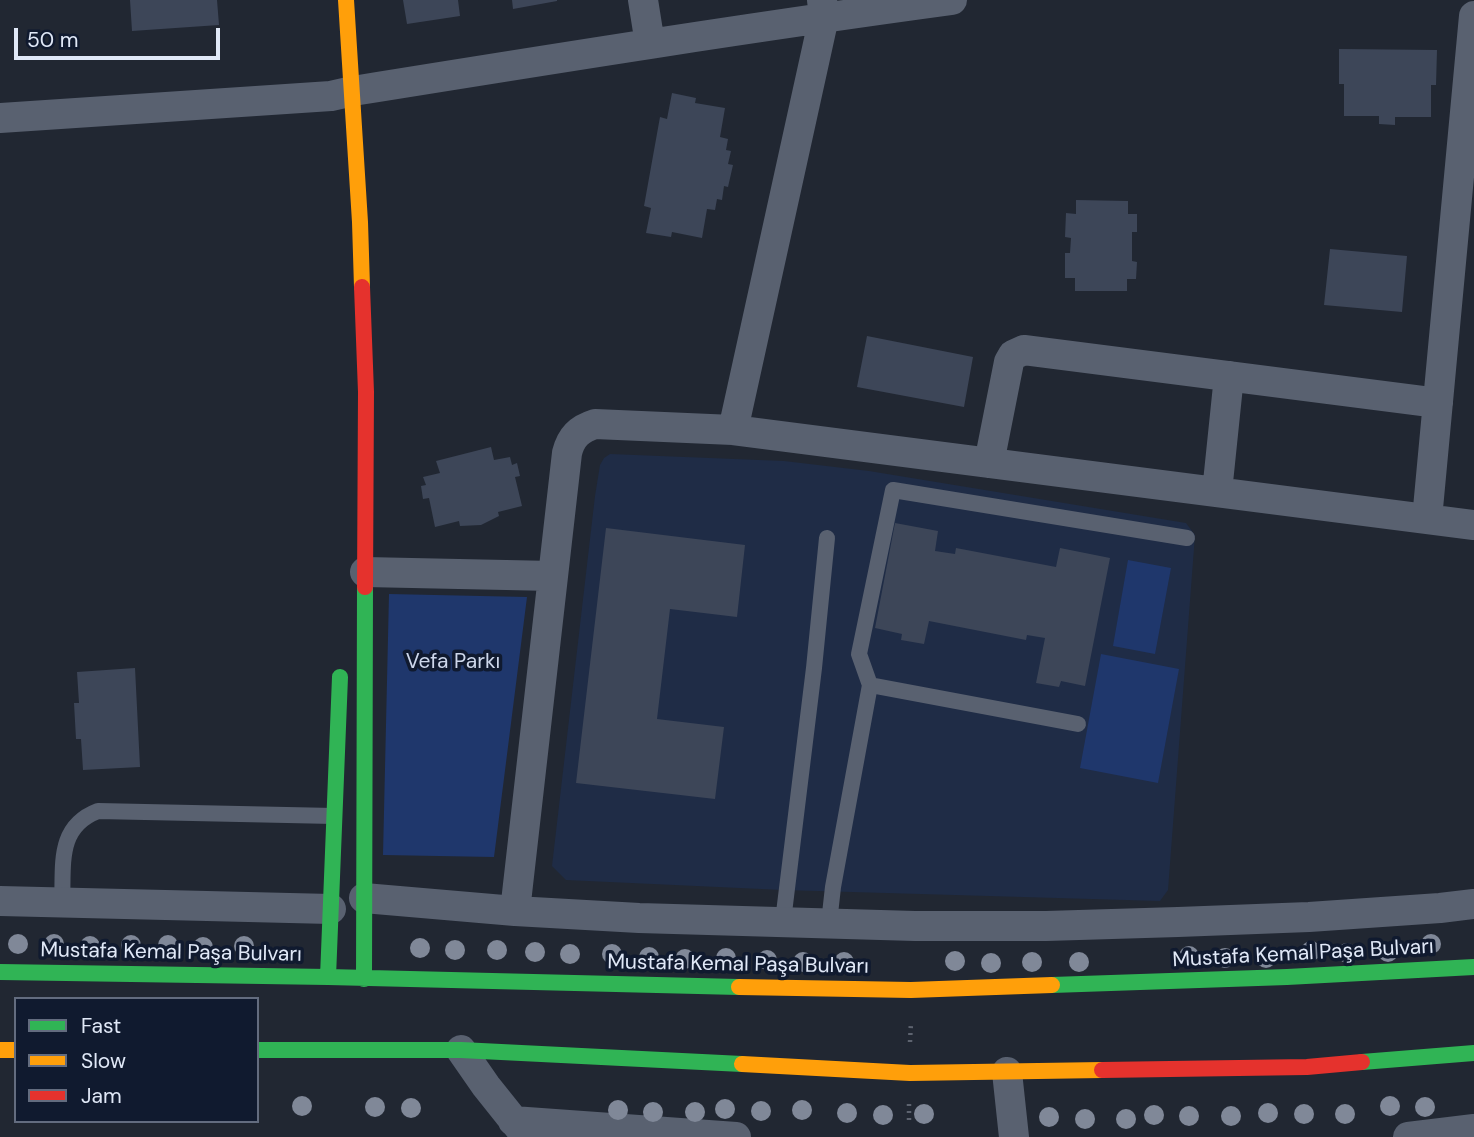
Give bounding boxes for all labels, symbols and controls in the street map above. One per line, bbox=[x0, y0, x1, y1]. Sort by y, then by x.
scale bar bbox=[18, 14, 224, 58]
text: 50 m bbox=[27, 26, 78, 54]
park label: Vefa Parkı bbox=[406, 649, 500, 675]
street label: Mustafa Kemal Paşa Bulvarı bbox=[1172, 935, 1434, 973]
street label: Mustafa Kemal Paşa Bulvarı bbox=[40, 938, 302, 968]
street label: Mustafa Kemal Paşa Bulvarı bbox=[607, 950, 869, 980]
legend bbox=[14, 997, 259, 1123]
text: Fast bbox=[81, 1012, 121, 1040]
text: Slow bbox=[81, 1047, 126, 1075]
text: Jam bbox=[81, 1082, 122, 1110]

